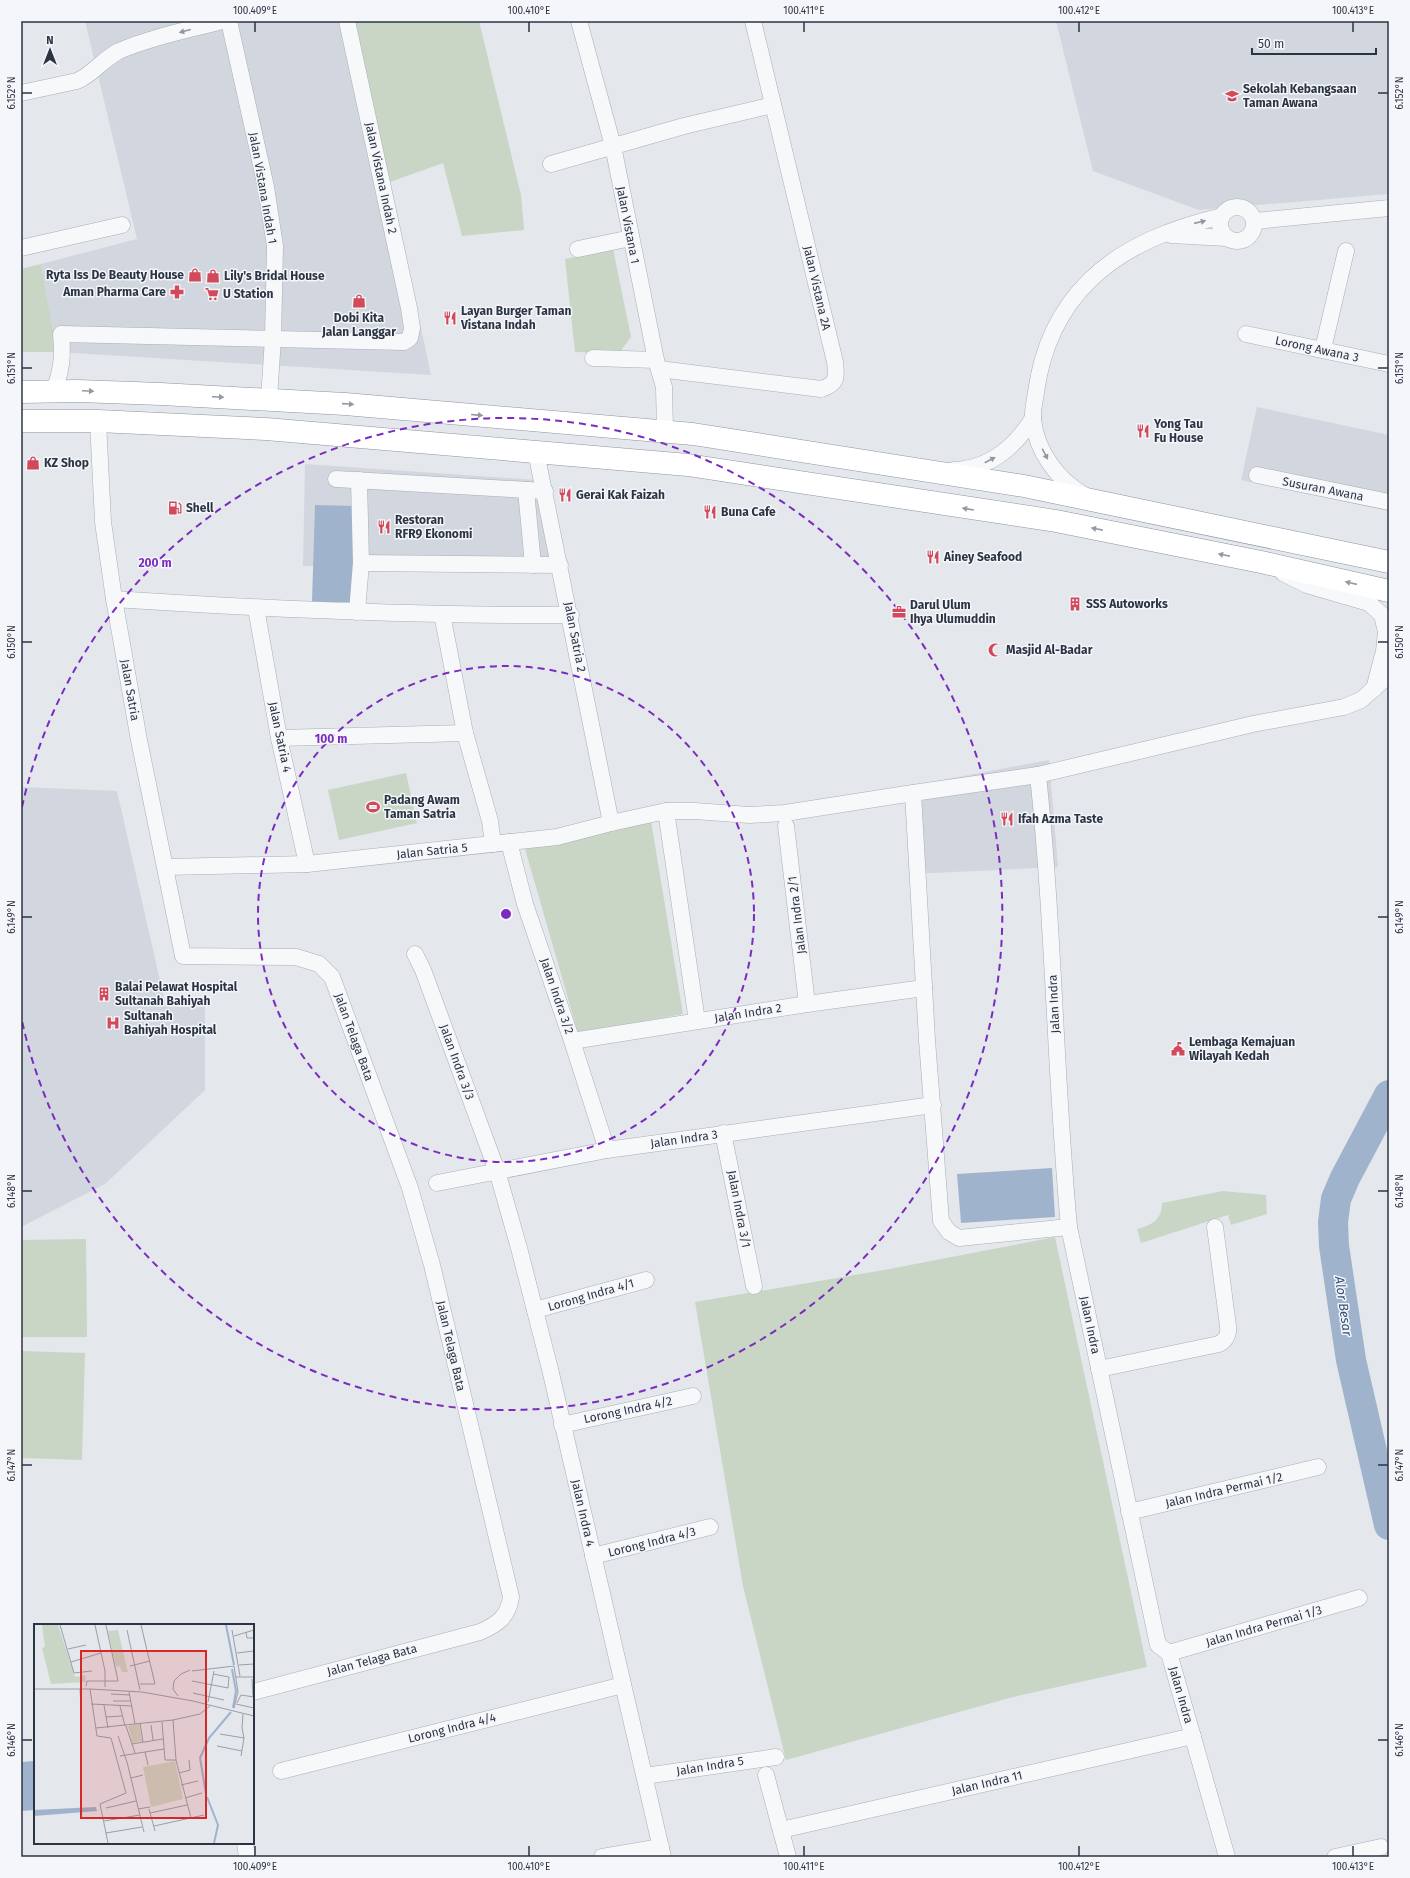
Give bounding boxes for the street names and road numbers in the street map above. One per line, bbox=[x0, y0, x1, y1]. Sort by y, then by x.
street label: Jalan Vistana Indah 2 bbox=[362, 121, 400, 235]
street label: Jalan Vistana Indah 1 bbox=[246, 131, 280, 245]
street label: Jalan Vistana 1 bbox=[614, 185, 642, 265]
street label: Jalan Vistana 2A bbox=[800, 244, 834, 332]
street label: Lorong Awana 3 bbox=[1274, 333, 1360, 365]
street label: Susuran Awana bbox=[1281, 474, 1365, 504]
street label: Jalan Satria 2 bbox=[561, 601, 589, 673]
street label: Jalan Satria bbox=[118, 658, 142, 722]
street label: Jalan Satria 4 bbox=[266, 700, 294, 774]
street label: Jalan Satria 5 bbox=[396, 840, 468, 862]
street label: Jalan Indra 2/1 bbox=[785, 875, 809, 955]
street label: Jalan Indra 3/2 bbox=[537, 956, 577, 1036]
street label: Jalan Indra bbox=[1045, 974, 1063, 1034]
street label: Jalan Telaga Bata bbox=[332, 991, 376, 1083]
street label: Jalan Indra 2 bbox=[713, 1001, 783, 1025]
street label: Jalan Indra 3/3 bbox=[437, 1022, 477, 1102]
street label: Jalan Indra 3 bbox=[649, 1127, 719, 1151]
street label: Jalan Indra 3/1 bbox=[725, 1169, 753, 1249]
street label: Lorong Indra 4/1 bbox=[546, 1276, 636, 1314]
street label: Jalan Indra bbox=[1077, 1295, 1103, 1355]
street label: Jalan Telaga Bata bbox=[434, 1299, 468, 1393]
street label: Lorong Indra 4/2 bbox=[583, 1394, 673, 1426]
street label: Jalan Indra Permai 1/2 bbox=[1164, 1470, 1284, 1510]
street label: Jalan Indra 4 bbox=[568, 1478, 598, 1548]
street label: Lorong Indra 4/3 bbox=[607, 1524, 697, 1560]
street label: Jalan Indra Permai 1/3 bbox=[1204, 1603, 1324, 1649]
street label: Jalan Telaga Bata bbox=[325, 1641, 419, 1679]
street label: Jalan Indra bbox=[1166, 1665, 1196, 1725]
street label: Lorong Indra 4/4 bbox=[407, 1710, 498, 1746]
street label: Jalan Indra 5 bbox=[675, 1754, 745, 1778]
street label: Jalan Indra 11 bbox=[950, 1768, 1024, 1798]

